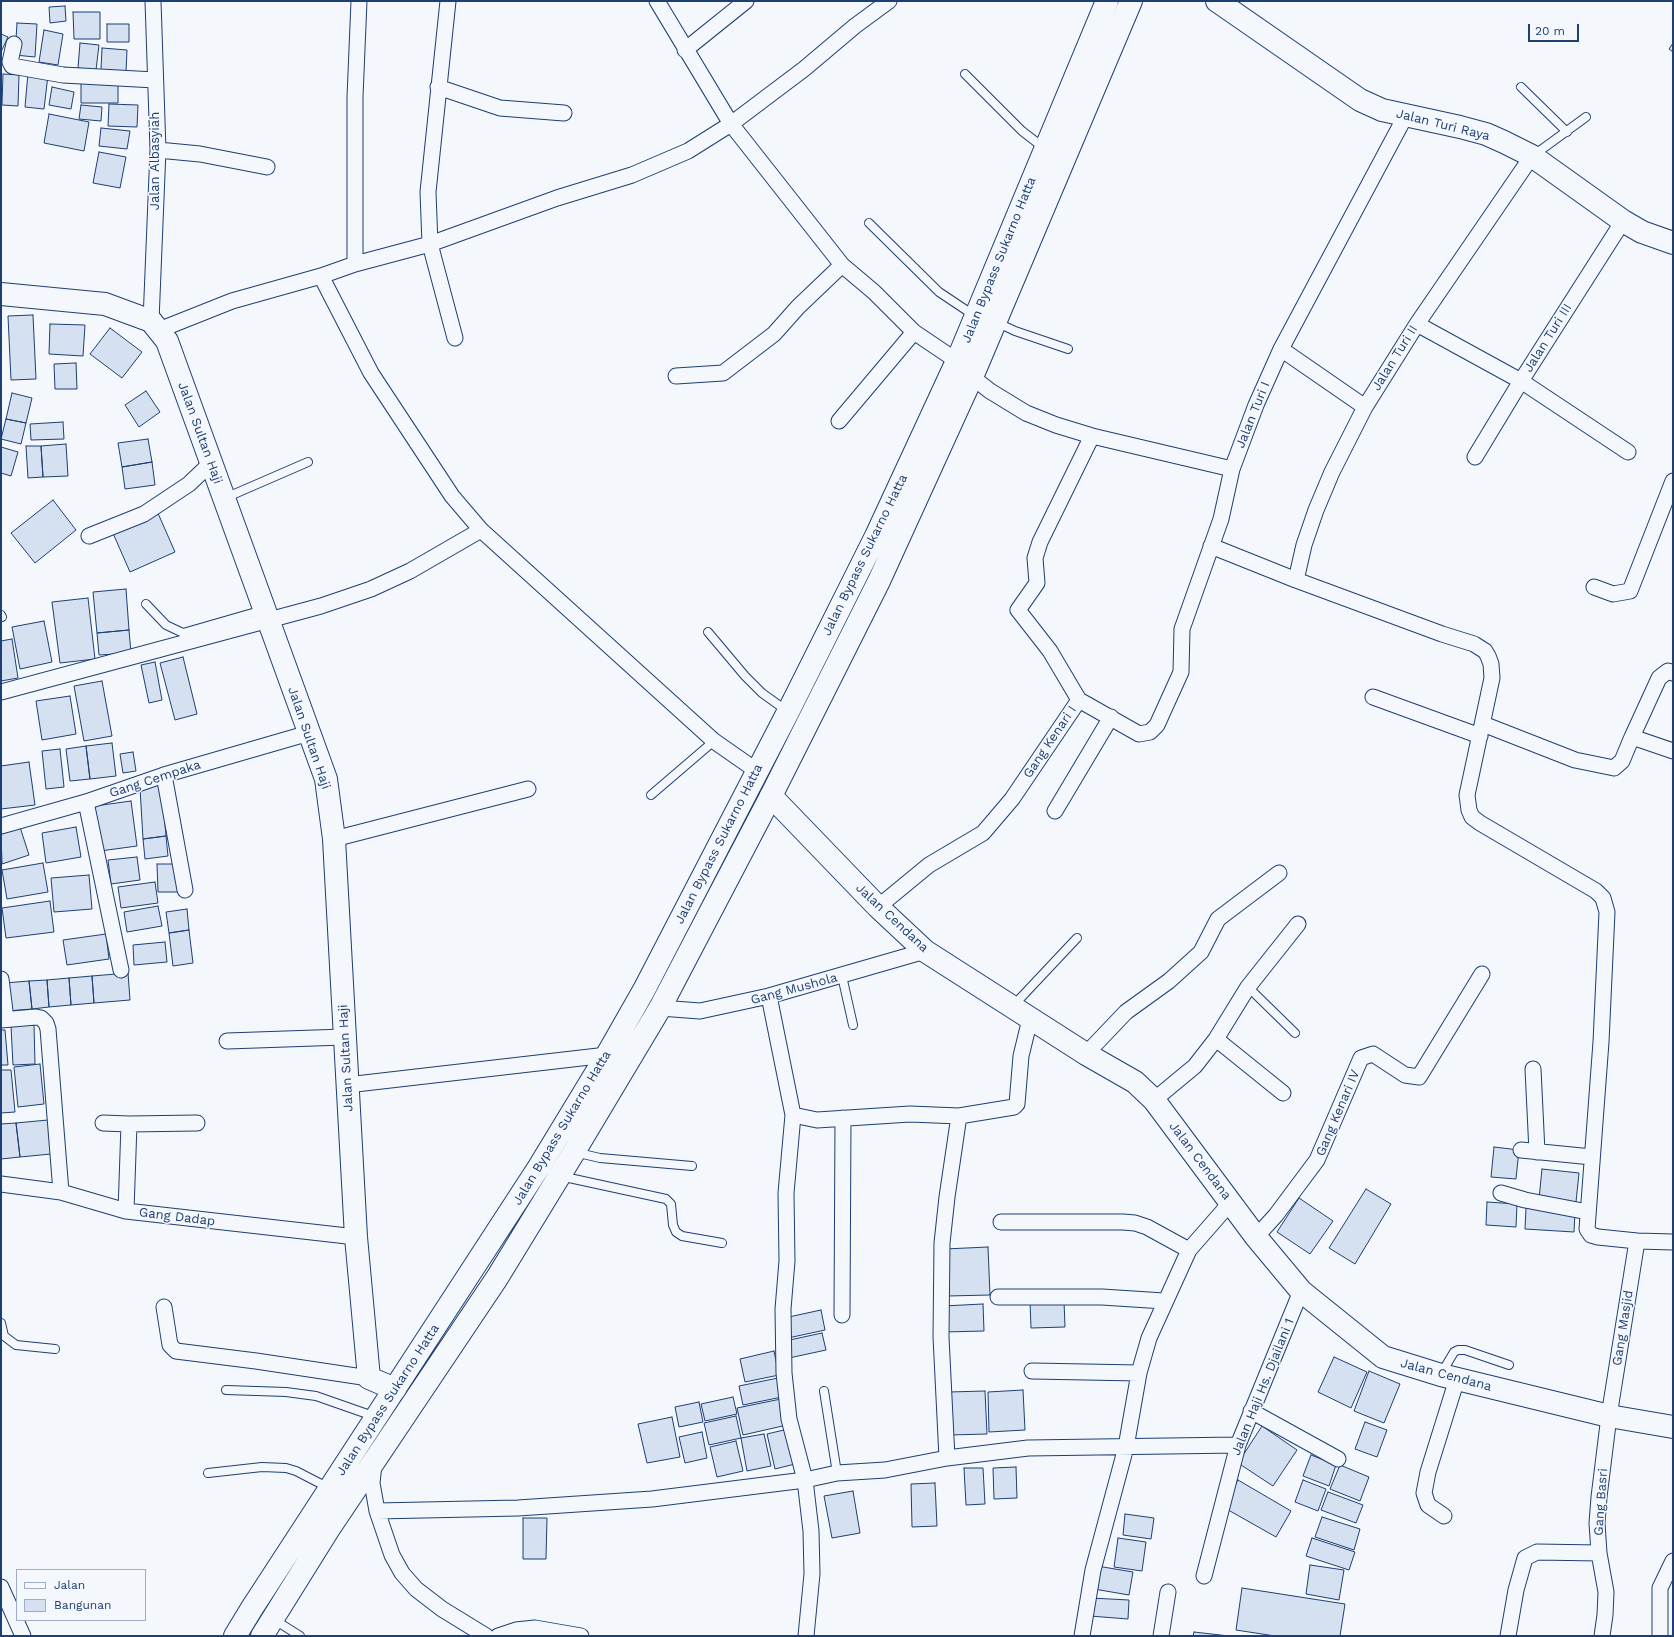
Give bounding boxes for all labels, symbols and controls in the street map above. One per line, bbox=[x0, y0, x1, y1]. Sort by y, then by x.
scale bar bbox=[1530, 16, 1581, 42]
text: 20 m bbox=[1535, 24, 1565, 38]
street label: Jalan Turi Raya bbox=[1395, 106, 1491, 144]
street label: Jalan Albasyiah bbox=[147, 112, 163, 210]
street label: Jalan Bypass Sukarno Hatta bbox=[959, 175, 1039, 345]
street label: Jalan Turi III bbox=[1521, 301, 1575, 375]
street label: Jalan Turi II bbox=[1369, 322, 1421, 394]
street label: Jalan Turi I bbox=[1233, 379, 1273, 451]
street label: Jalan Sultan Haji bbox=[174, 380, 226, 486]
street label: Jalan Bypass Sukarno Hatta bbox=[819, 472, 911, 638]
street label: Jalan Sultan Haji bbox=[284, 685, 334, 791]
street label: Gang Kenari I bbox=[1020, 703, 1080, 781]
street label: Gang Cempaka bbox=[107, 757, 203, 801]
street label: Jalan Bypass Sukarno Hatta bbox=[672, 761, 766, 927]
street label: Jalan Cendana bbox=[852, 880, 932, 956]
street label: Gang Mushola bbox=[749, 970, 839, 1008]
street label: Jalan Sultan Haji bbox=[335, 1004, 357, 1112]
street label: Jalan Bypass Sukarno Hatta bbox=[510, 1048, 614, 1208]
street label: Gang Kenari IV bbox=[1313, 1067, 1363, 1159]
street label: Jalan Cendana bbox=[1166, 1119, 1234, 1203]
street label: Gang Dadap bbox=[138, 1205, 216, 1229]
street label: Gang Masjid bbox=[1609, 1289, 1637, 1367]
street label: Jalan Haji Hs. Djailani 1 bbox=[1228, 1316, 1298, 1458]
street label: Jalan Bypass Sukarno Hatta bbox=[333, 1321, 443, 1479]
street label: Jalan Cendana bbox=[1399, 1355, 1493, 1395]
street label: Gang Basri bbox=[1591, 1468, 1611, 1536]
legend bbox=[16, 1569, 146, 1621]
text: Jalan bbox=[54, 1578, 85, 1592]
text: Bangunan bbox=[54, 1598, 112, 1612]

